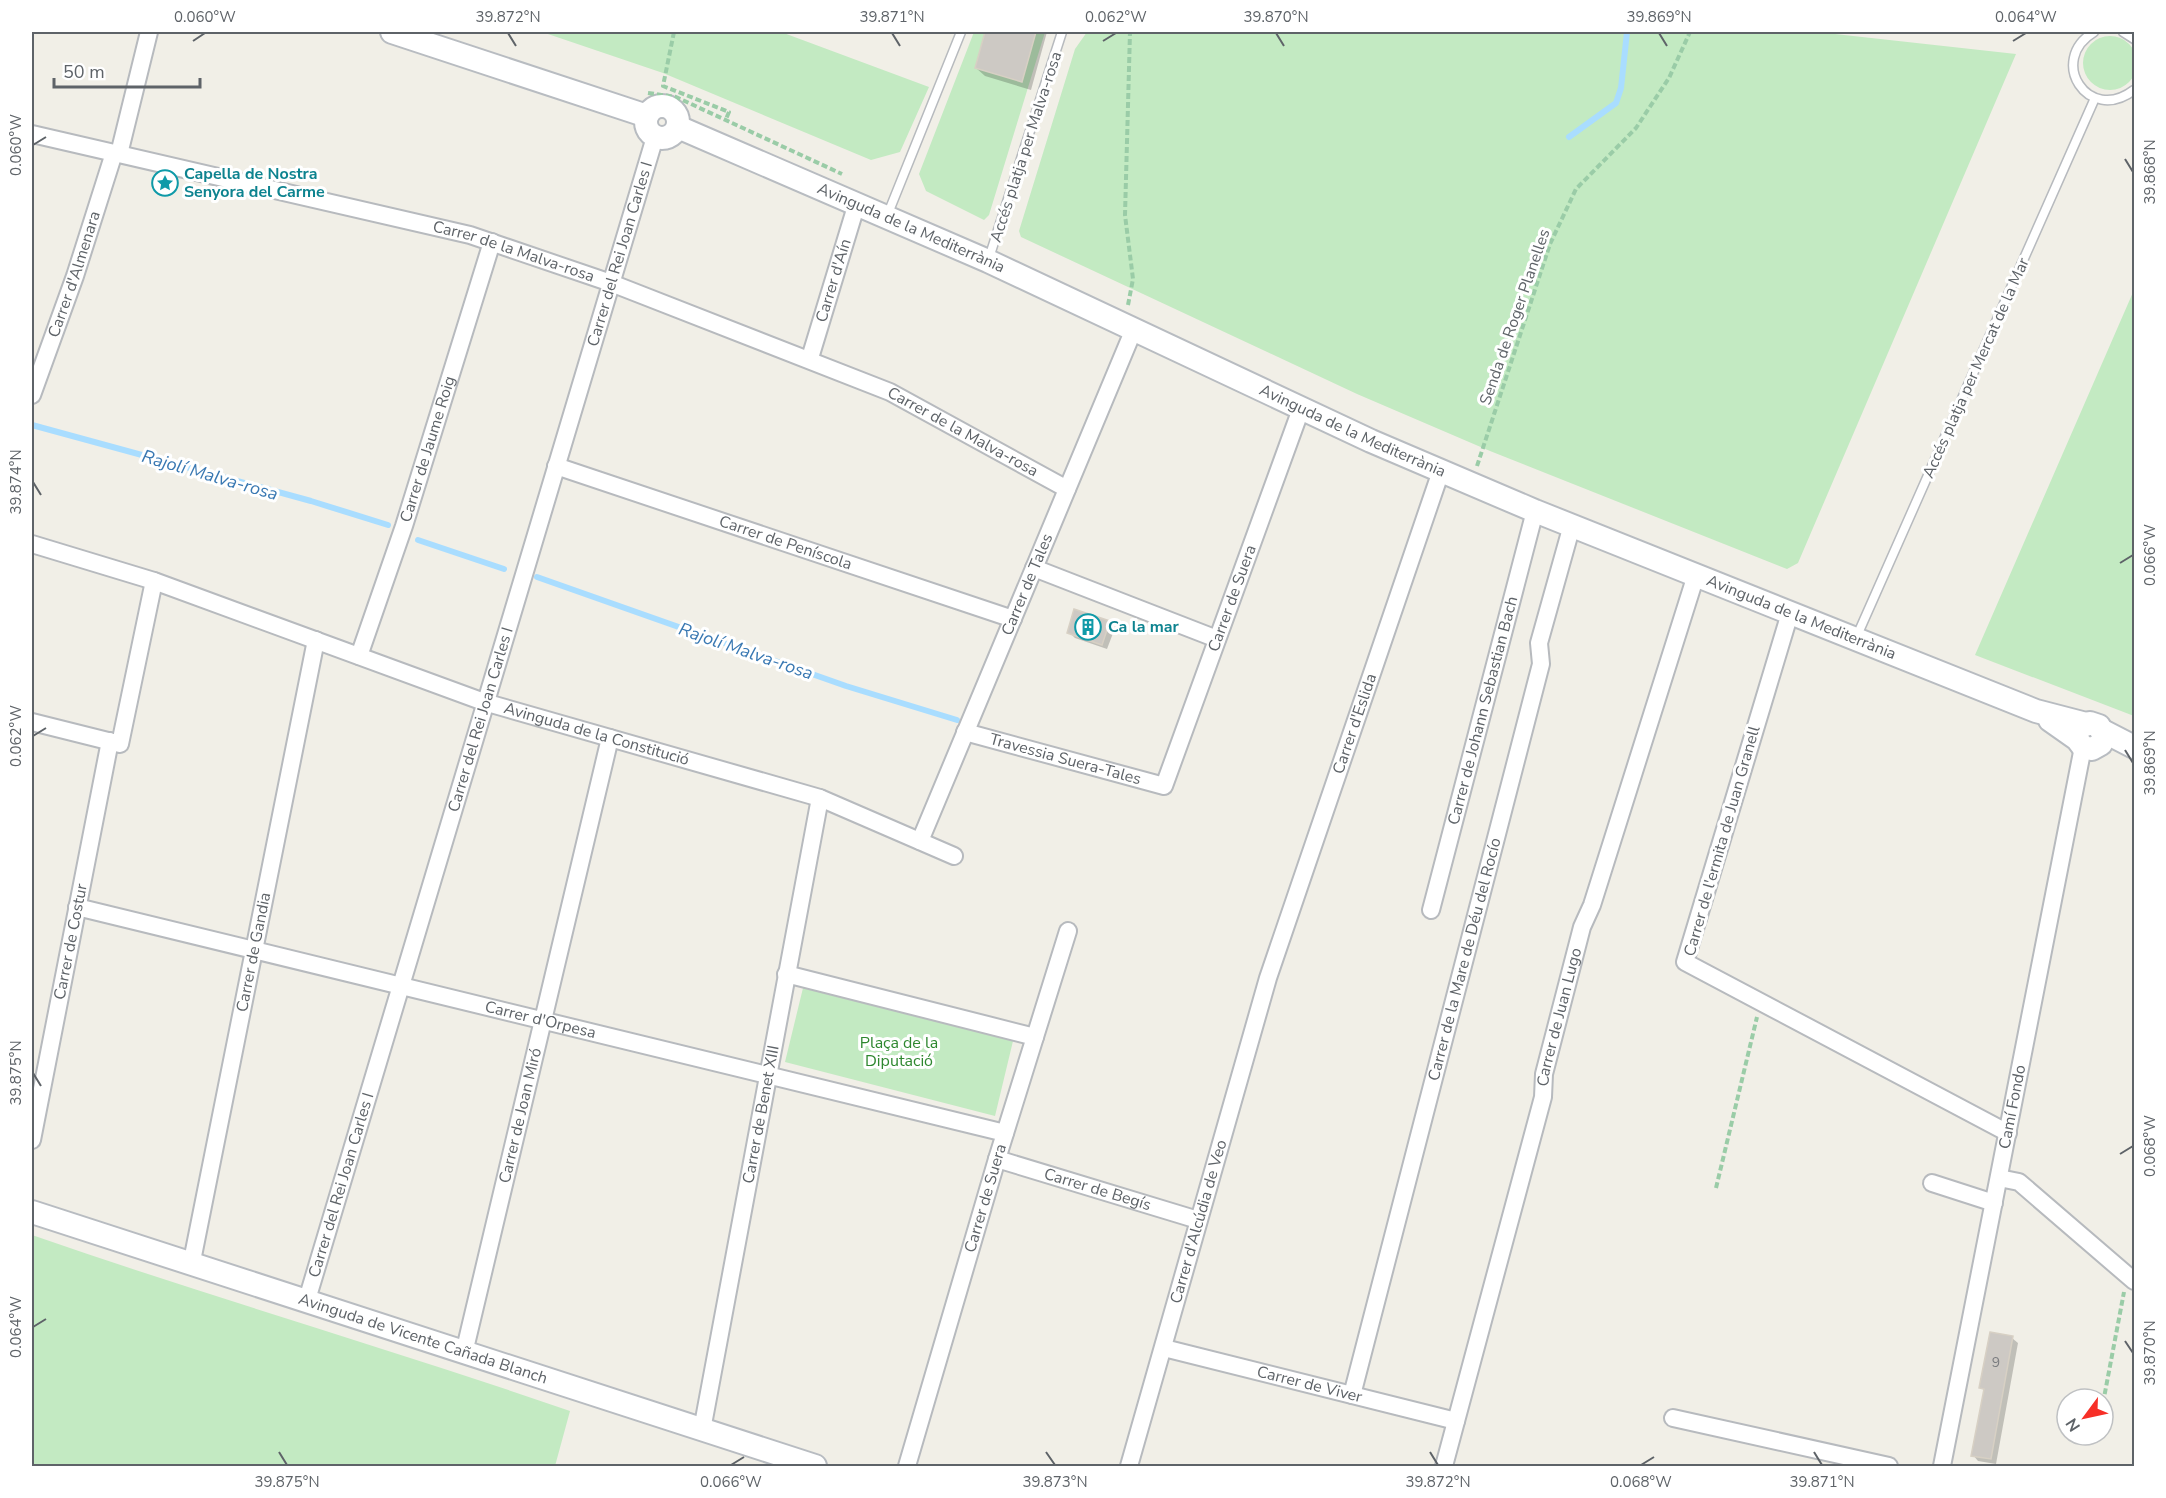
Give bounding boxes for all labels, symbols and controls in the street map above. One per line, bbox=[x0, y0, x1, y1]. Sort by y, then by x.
text: 0.060°W bbox=[174, 7, 236, 27]
text: 39.872°N bbox=[475, 7, 541, 27]
text: 39.871°N bbox=[859, 7, 925, 27]
text: 0.062°W bbox=[1085, 7, 1147, 27]
text: 39.870°N bbox=[1243, 7, 1309, 27]
text: 39.869°N bbox=[1626, 7, 1692, 27]
text: 0.064°W bbox=[1995, 7, 2057, 27]
street label: Accés platja per Malva-rosa bbox=[985, 49, 1067, 245]
scale bar bbox=[54, 51, 200, 89]
text: 50 m bbox=[63, 60, 105, 84]
text: 0.060°W bbox=[6, 114, 26, 176]
text: 39.868°N bbox=[2140, 139, 2160, 205]
street label: Carrer del Rei Joan Carles I bbox=[582, 159, 658, 349]
place label: Capella de Nostra Senyora del Carme bbox=[184, 163, 325, 203]
place icon: Capella de Nostra Senyora del Carme bbox=[150, 168, 180, 198]
street label: Avinguda de la Mediterrània bbox=[814, 178, 1009, 278]
street label: Carrer d'Almenara bbox=[43, 208, 106, 340]
street label: Carrer de la Malva-rosa bbox=[431, 216, 598, 288]
street label: Senda de Roger Planelles bbox=[1474, 226, 1556, 408]
street label: Carrer d'Aín bbox=[810, 236, 857, 325]
street label: Accés platja per Mercat de la Mar bbox=[1917, 254, 2035, 482]
street label: Carrer de Jaume Roig bbox=[395, 373, 461, 525]
street label: Avinguda de la Mediterrània bbox=[1256, 379, 1449, 483]
street label: Carrer de la Malva-rosa bbox=[883, 382, 1042, 482]
water label: Rajolí Malva-rosa bbox=[139, 444, 281, 506]
text: 39.874°N bbox=[6, 449, 26, 515]
street label: Carrer de Peníscola bbox=[716, 510, 855, 575]
text: 0.066°W bbox=[2140, 524, 2160, 586]
street label: Carrer de Tales bbox=[996, 530, 1058, 639]
street label: Carrer de Suera bbox=[1203, 542, 1262, 655]
street label: Avinguda de la Mediterrània bbox=[1703, 570, 1899, 665]
street label: Carrer de Johann Sebastian Bach bbox=[1443, 594, 1523, 827]
building icon: Ca la mar bbox=[1073, 612, 1103, 642]
place label: Ca la mar bbox=[1108, 616, 1180, 638]
water label: Rajolí Malva-rosa bbox=[676, 617, 816, 685]
street label: Carrer del Rei Joan Carles I bbox=[443, 624, 519, 815]
street label: Carrer d'Eslida bbox=[1327, 671, 1382, 777]
street label: Avinguda de la Constitució bbox=[501, 697, 692, 771]
text: 0.062°W bbox=[6, 705, 26, 767]
street label: Carrer de l'ermita de Juan Granell bbox=[1679, 723, 1766, 959]
street label: Travessia Suera-Tales bbox=[987, 728, 1144, 790]
text: 39.869°N bbox=[2140, 730, 2160, 796]
street label: Carrer de la Mare de Déu del Rocío bbox=[1423, 835, 1507, 1083]
street label: Carrer de Costur bbox=[49, 882, 93, 1002]
street label: Carrer de Gandia bbox=[231, 890, 276, 1014]
street label: Carrer de Juan Lugo bbox=[1532, 945, 1587, 1087]
street label: Carrer d'Orpesa bbox=[483, 996, 598, 1044]
park label: Plaça de la Diputació bbox=[860, 1032, 938, 1072]
text: 39.875°N bbox=[6, 1040, 26, 1106]
street label: Carrer de Benet XIII bbox=[737, 1044, 785, 1185]
street label: Carrer de Joan Miró bbox=[494, 1046, 547, 1186]
street label: Camí Fondo bbox=[1993, 1063, 2031, 1151]
street label: Carrer del Rei Joan Carles I bbox=[303, 1090, 379, 1280]
text: 0.068°W bbox=[2140, 1115, 2160, 1177]
street label: Carrer d'Alcúdia de Veo bbox=[1165, 1137, 1232, 1306]
street label: Carrer de Suera bbox=[959, 1141, 1012, 1255]
street label: Carrer de Begís bbox=[1041, 1163, 1154, 1216]
street label: Avinguda de Vicente Cañada Blanch bbox=[296, 1288, 550, 1389]
text: 0.064°W bbox=[6, 1296, 26, 1358]
text: 39.870°N bbox=[2140, 1320, 2160, 1386]
house number: 9 bbox=[1992, 1353, 2000, 1372]
street label: Carrer de Viver bbox=[1255, 1361, 1365, 1408]
north arrow bbox=[2055, 1387, 2115, 1447]
text: N bbox=[2061, 1414, 2086, 1436]
text: 39.875°N bbox=[254, 1472, 320, 1492]
text: 0.066°W bbox=[700, 1472, 762, 1492]
text: 39.873°N bbox=[1022, 1472, 1088, 1492]
text: 39.872°N bbox=[1405, 1472, 1471, 1492]
text: 0.068°W bbox=[1610, 1472, 1672, 1492]
text: 39.871°N bbox=[1789, 1472, 1855, 1492]

